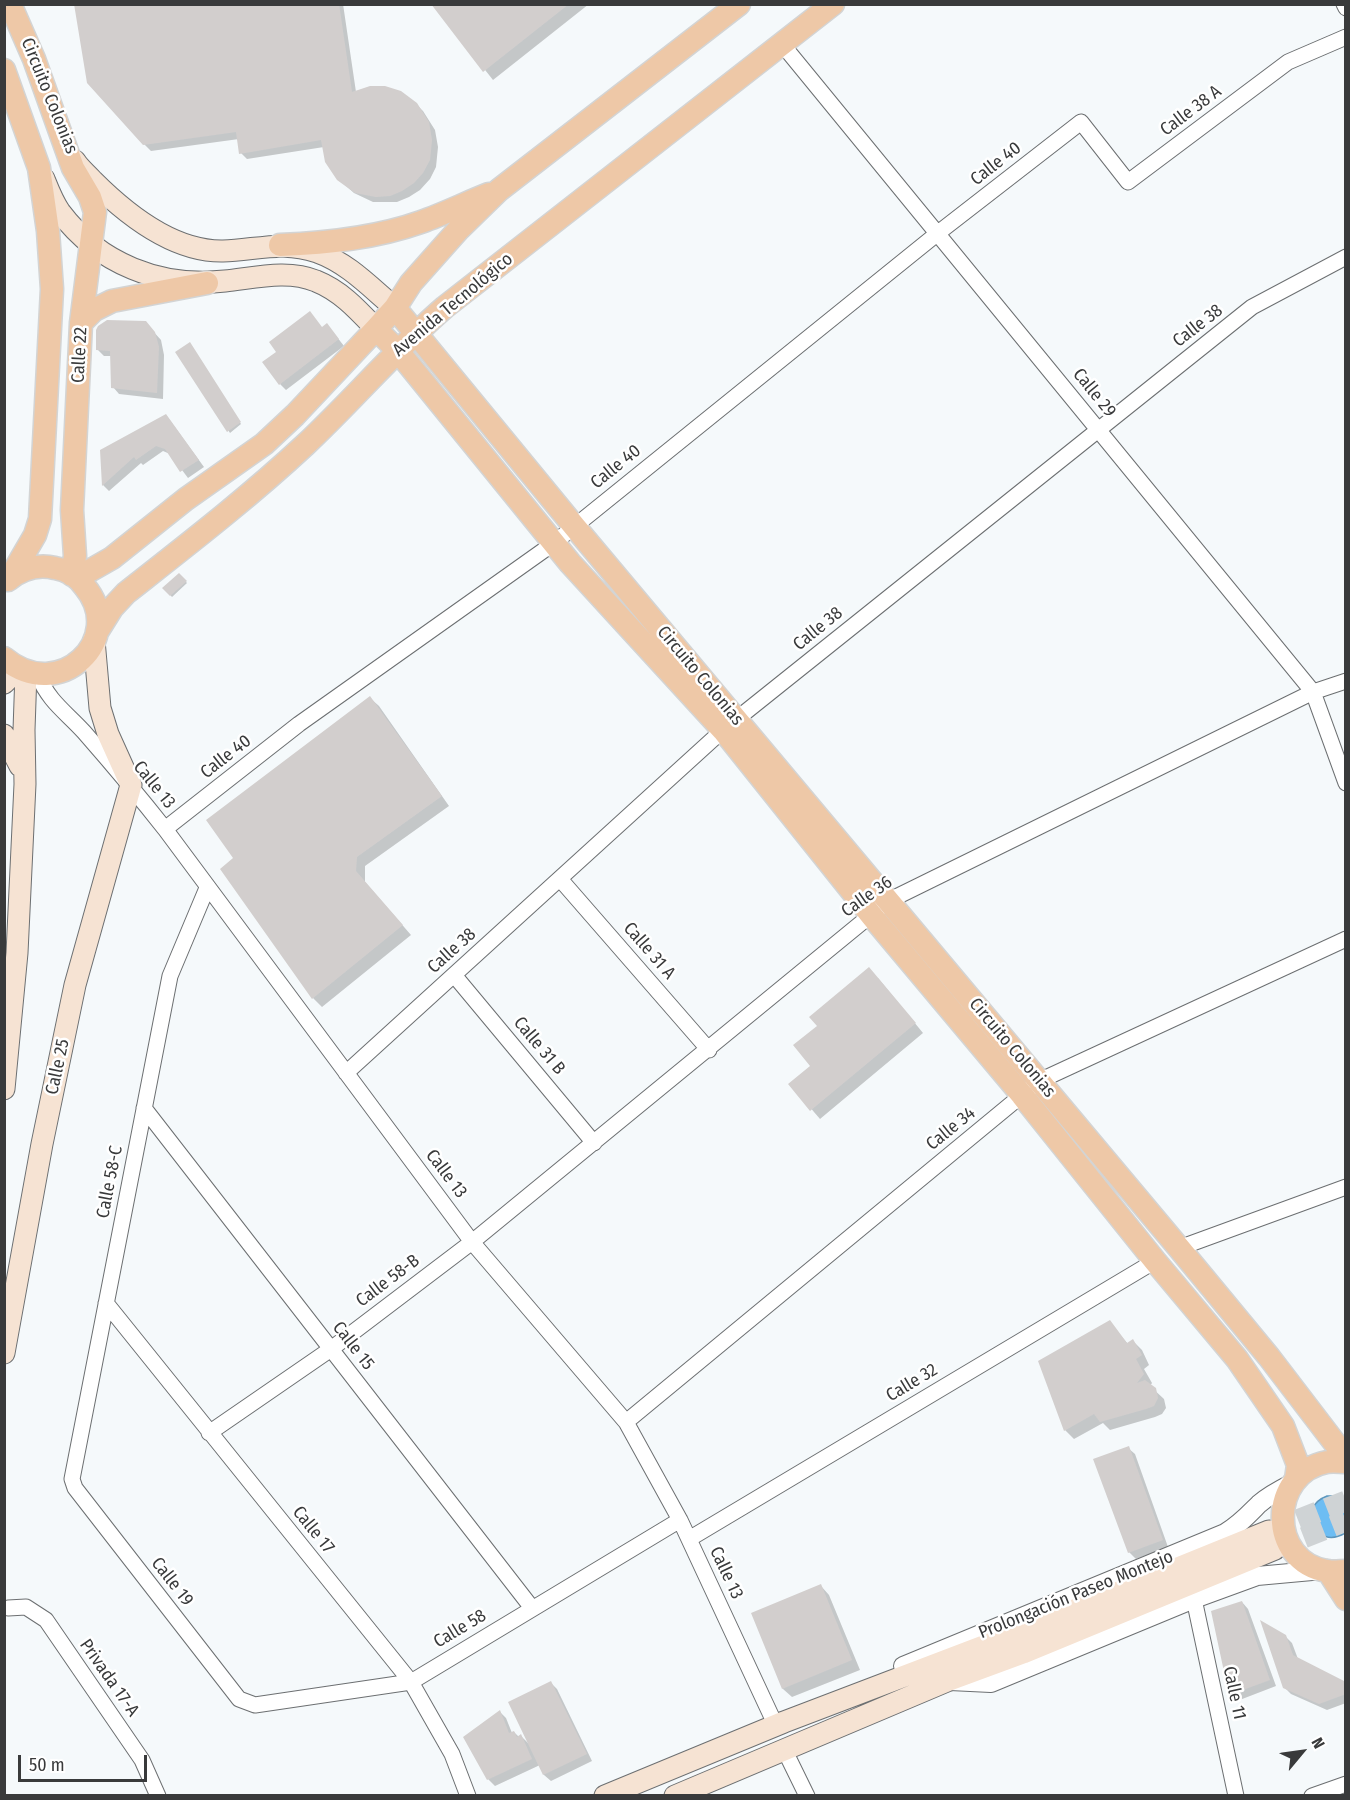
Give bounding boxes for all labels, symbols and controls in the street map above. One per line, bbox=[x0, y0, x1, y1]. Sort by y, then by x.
street label: Circuito Colonias bbox=[16, 35, 82, 157]
street label: Calle 38 A bbox=[1156, 81, 1226, 141]
street label: Calle 40 bbox=[966, 138, 1026, 190]
street label: Avenida Tecnológico bbox=[389, 249, 517, 361]
street label: Calle 38 bbox=[1169, 300, 1227, 352]
street label: Calle 22 bbox=[68, 326, 92, 384]
street label: Calle 29 bbox=[1068, 364, 1120, 422]
street label: Calle 40 bbox=[587, 440, 645, 494]
street label: Calle 38 bbox=[789, 603, 847, 655]
street label: Circuito Colonias bbox=[652, 622, 748, 730]
street label: Calle 40 bbox=[196, 731, 256, 783]
street label: Calle 13 bbox=[128, 757, 180, 813]
street label: Calle 36 bbox=[837, 872, 897, 922]
street label: Calle 31 A bbox=[618, 918, 680, 984]
street label: Calle 38 bbox=[423, 924, 481, 978]
street label: Circuito Colonias bbox=[964, 994, 1060, 1102]
street label: Calle 31 B bbox=[509, 1013, 569, 1079]
street label: Calle 25 bbox=[42, 1037, 74, 1097]
street label: Calle 34 bbox=[922, 1103, 980, 1155]
street label: Calle 58-C bbox=[92, 1144, 128, 1220]
street label: Calle 13 bbox=[421, 1145, 471, 1203]
street label: Calle 58-B bbox=[352, 1250, 424, 1312]
street label: Calle 15 bbox=[327, 1318, 379, 1374]
street label: Calle 32 bbox=[882, 1359, 942, 1407]
street label: Calle 17 bbox=[287, 1502, 339, 1558]
street label: Calle 13 bbox=[705, 1543, 747, 1603]
street label: Prolongación Paseo Montejo bbox=[976, 1546, 1176, 1644]
street label: Calle 19 bbox=[146, 1553, 198, 1611]
street label: Calle 58 bbox=[430, 1605, 490, 1653]
street label: Privada 17-A bbox=[75, 1635, 143, 1721]
street label: Calle 11 bbox=[1218, 1664, 1250, 1722]
north arrow bbox=[1272, 1722, 1332, 1782]
text: N bbox=[1308, 1734, 1329, 1752]
scale bar bbox=[21, 1743, 150, 1781]
text: 50 m bbox=[29, 1754, 65, 1776]

